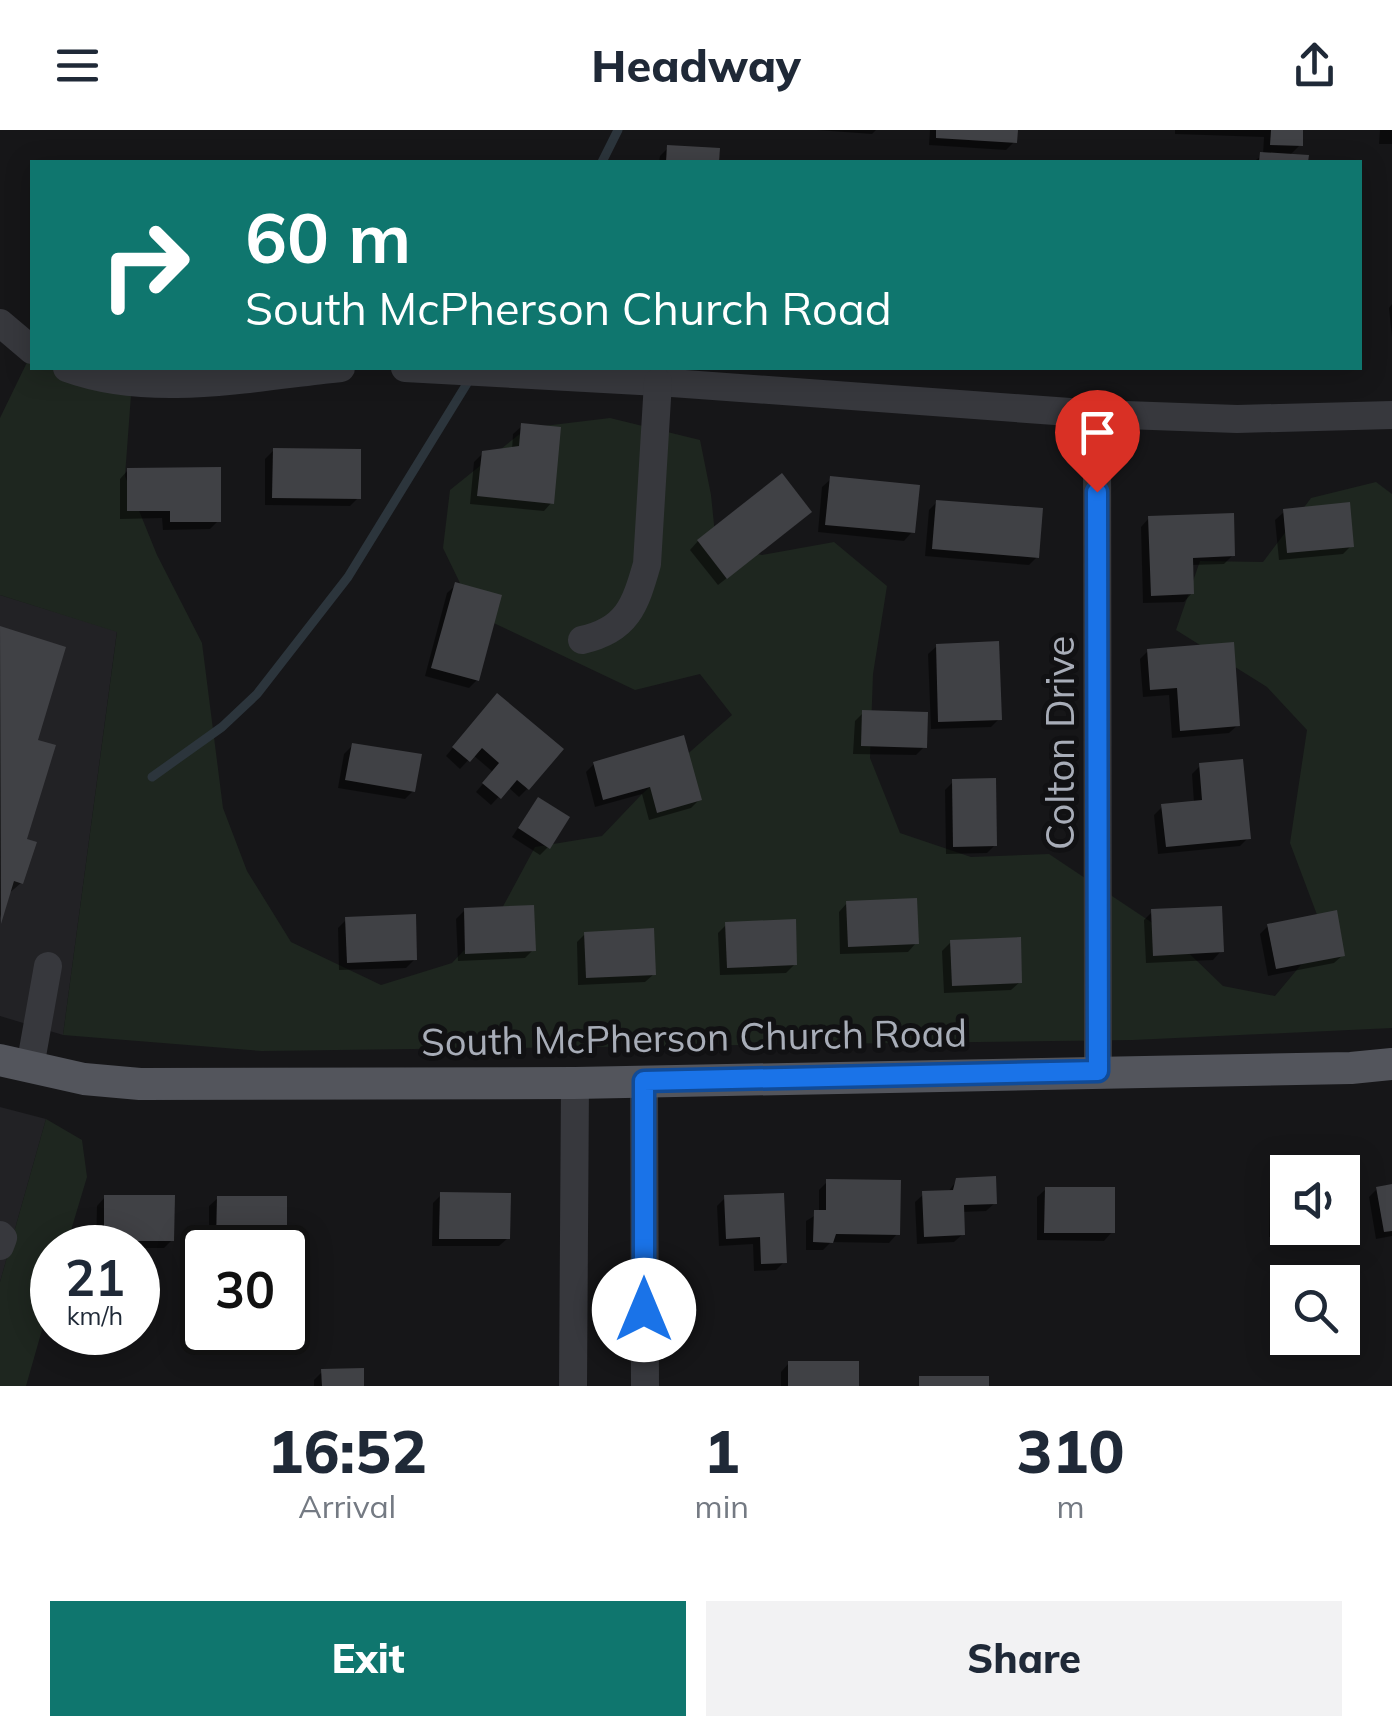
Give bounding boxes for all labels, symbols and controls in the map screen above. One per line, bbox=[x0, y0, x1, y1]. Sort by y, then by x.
text: Headway bbox=[591, 37, 801, 93]
icon: menu bbox=[50, 38, 105, 93]
icon: share bbox=[1287, 38, 1342, 93]
text: 60 m bbox=[245, 193, 411, 281]
icon: right bbox=[80, 200, 210, 330]
text: South McPherson Church Road bbox=[245, 280, 892, 336]
pin bbox=[1055, 390, 1140, 493]
icon: arrive bbox=[1070, 405, 1125, 460]
street label: Colton Drive bbox=[1036, 636, 1084, 850]
street label: South McPherson Church Road bbox=[421, 1008, 967, 1066]
map controls bbox=[1270, 1155, 1360, 1355]
button: sound bbox=[1270, 1155, 1360, 1245]
speed limit sign: 30 bbox=[180, 1225, 310, 1355]
text: 21 bbox=[65, 1246, 125, 1309]
position arrow bbox=[592, 1258, 696, 1362]
button: search bbox=[1270, 1265, 1360, 1355]
text: km/h bbox=[67, 1300, 123, 1331]
text: 16:52 bbox=[267, 1413, 427, 1488]
text: 1 bbox=[704, 1413, 740, 1488]
text: 310 bbox=[1016, 1413, 1124, 1488]
text: Arrival bbox=[298, 1486, 396, 1526]
text: min bbox=[695, 1486, 749, 1526]
text: m bbox=[1056, 1486, 1085, 1526]
button: Exit bbox=[50, 1601, 686, 1716]
button: Share bbox=[706, 1601, 1342, 1716]

